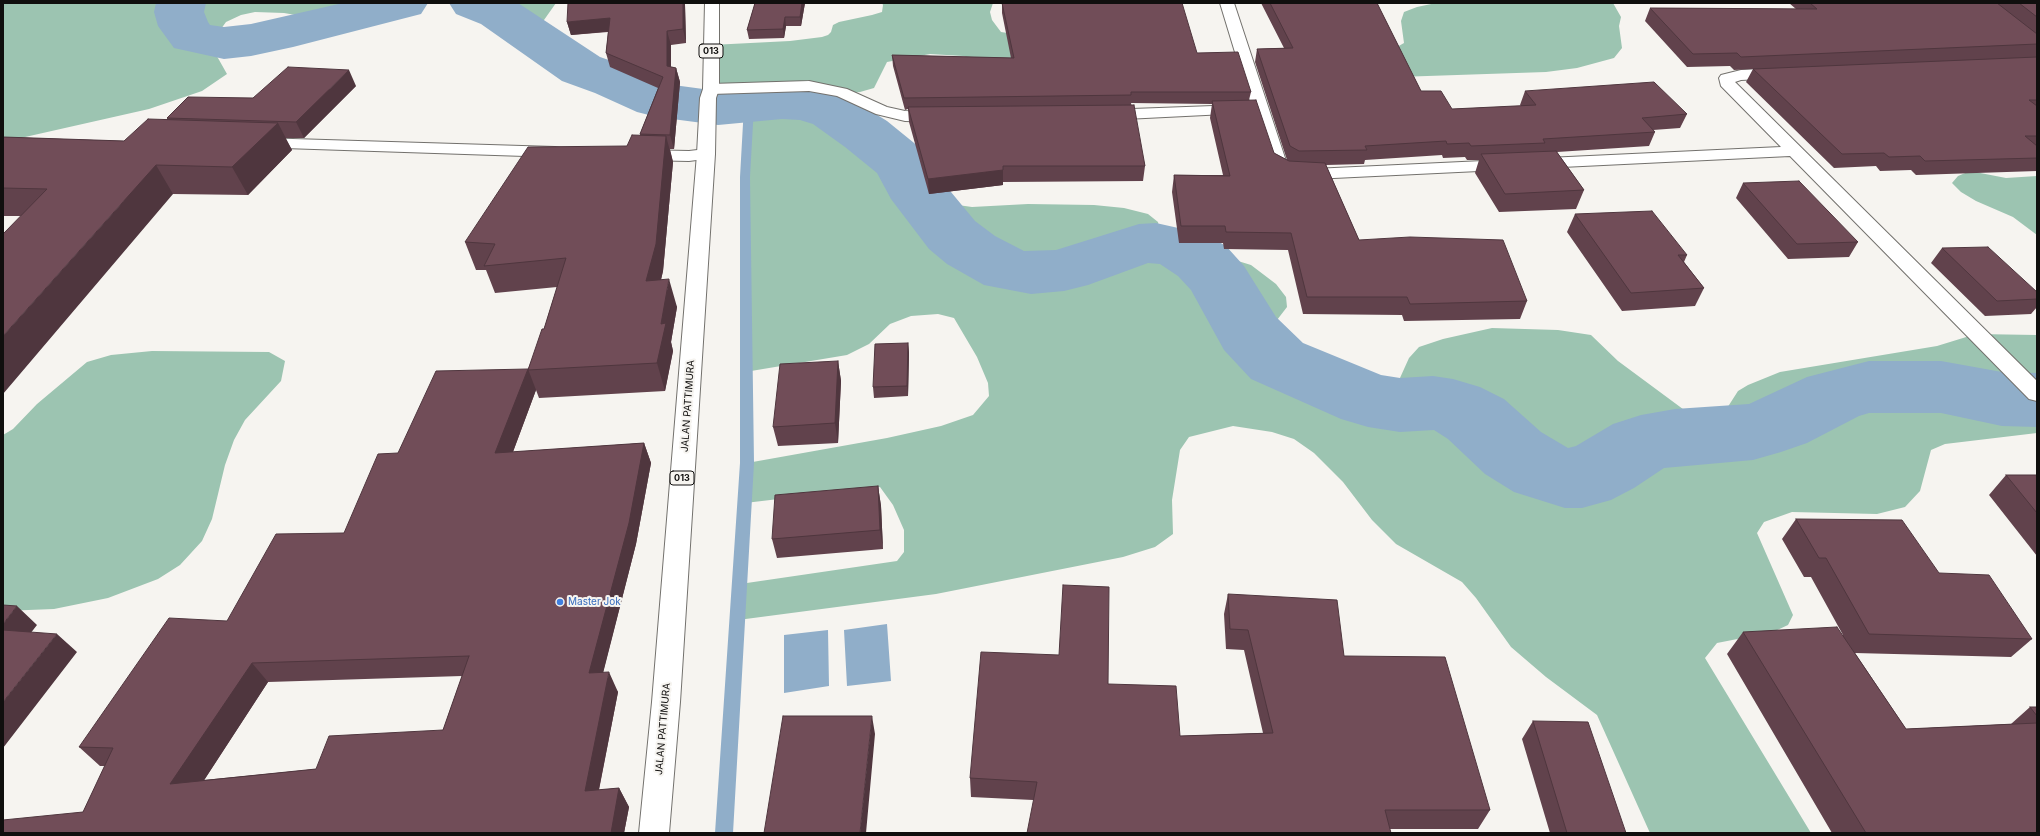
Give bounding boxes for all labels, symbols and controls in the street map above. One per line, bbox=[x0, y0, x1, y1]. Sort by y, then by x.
road number: 013 bbox=[699, 44, 723, 58]
street label: JALAN PATTIMURA bbox=[679, 359, 697, 453]
road number: 013 bbox=[670, 471, 694, 485]
place label: Master Jok bbox=[568, 596, 621, 608]
marker: Master Jok bbox=[555, 597, 565, 607]
street label: JALAN PATTIMURA bbox=[653, 682, 673, 776]

